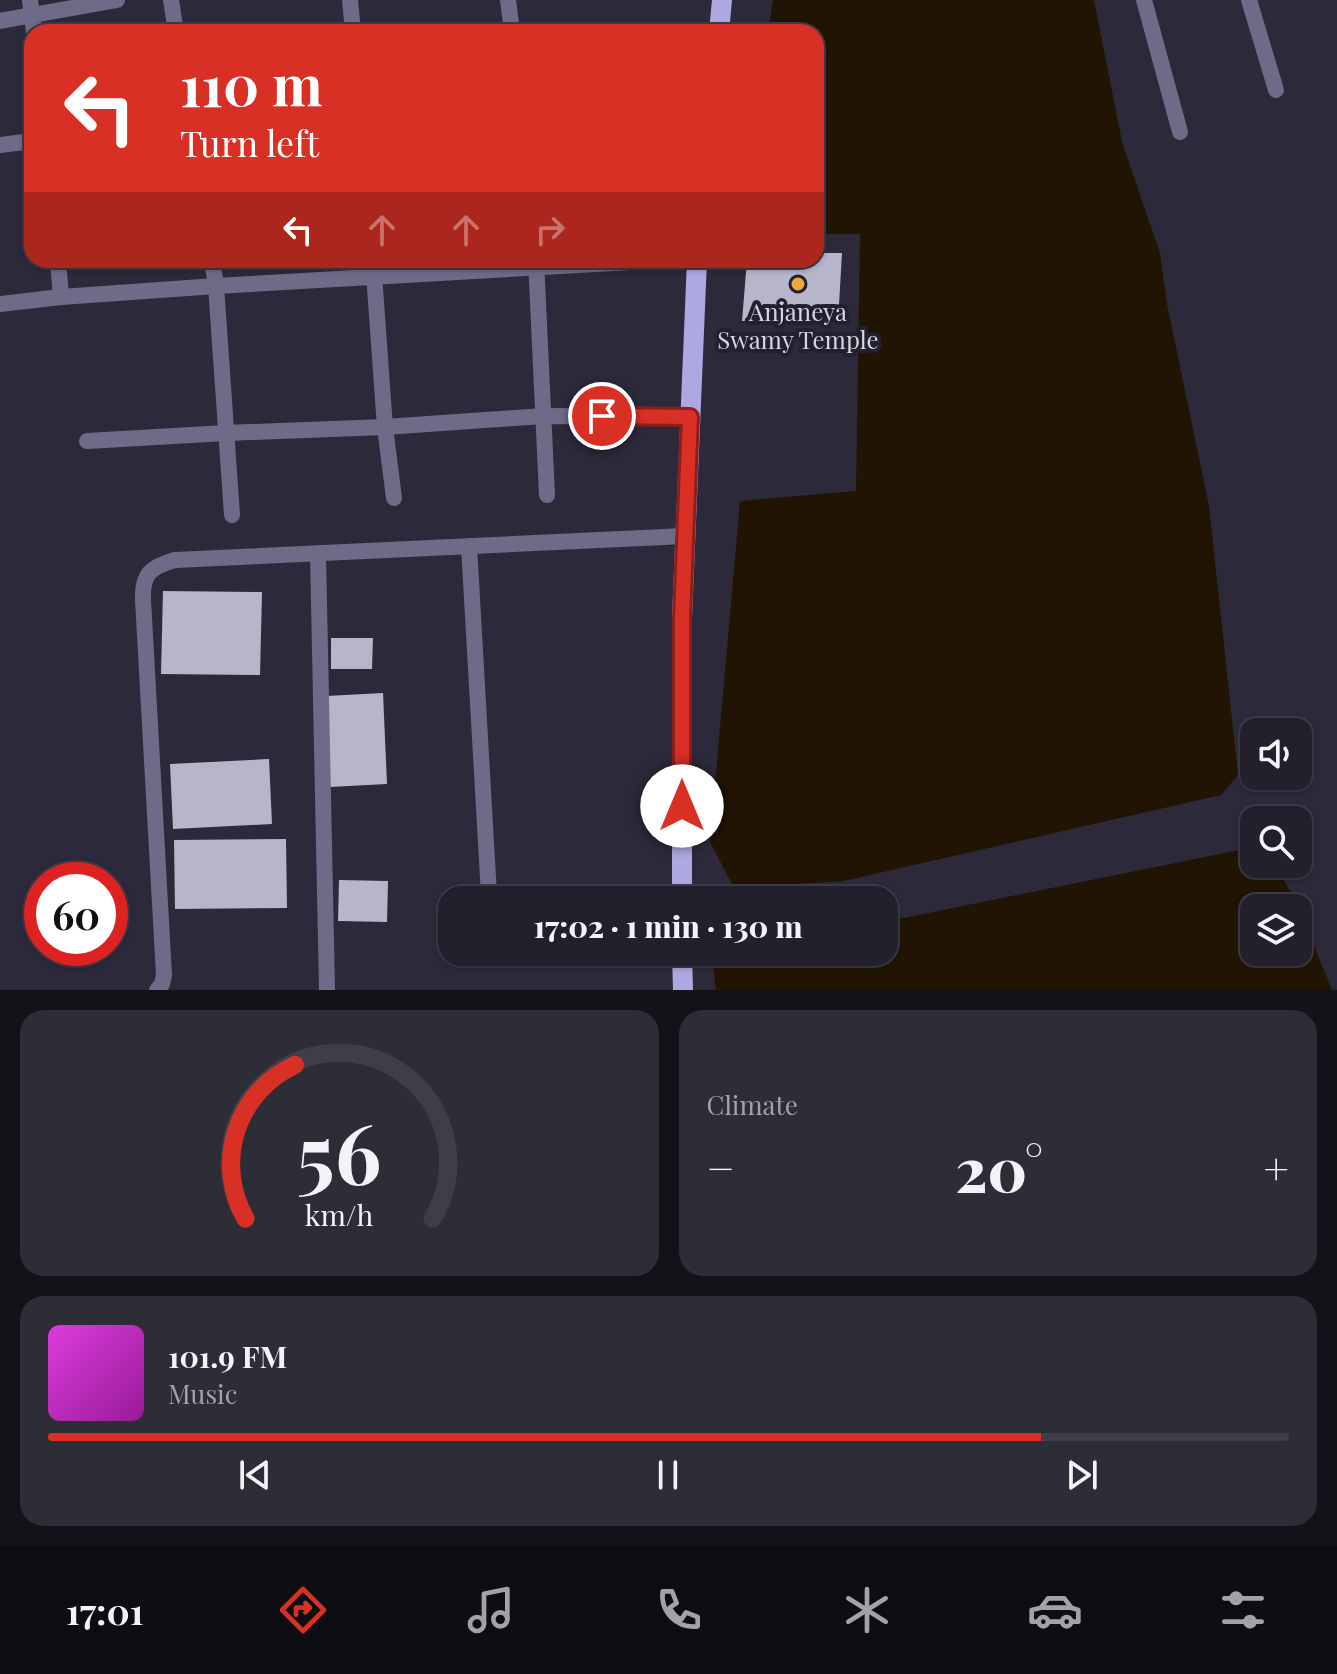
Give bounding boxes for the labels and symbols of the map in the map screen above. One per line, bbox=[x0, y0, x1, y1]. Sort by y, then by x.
marker: Anjaneya Swamy Temple bbox=[789, 275, 807, 293]
place label: Anjaneya Swamy Temple bbox=[717, 295, 879, 355]
pin bbox=[568, 382, 636, 450]
position arrow bbox=[640, 764, 724, 848]
speed limit sign: 60 bbox=[24, 862, 128, 966]

